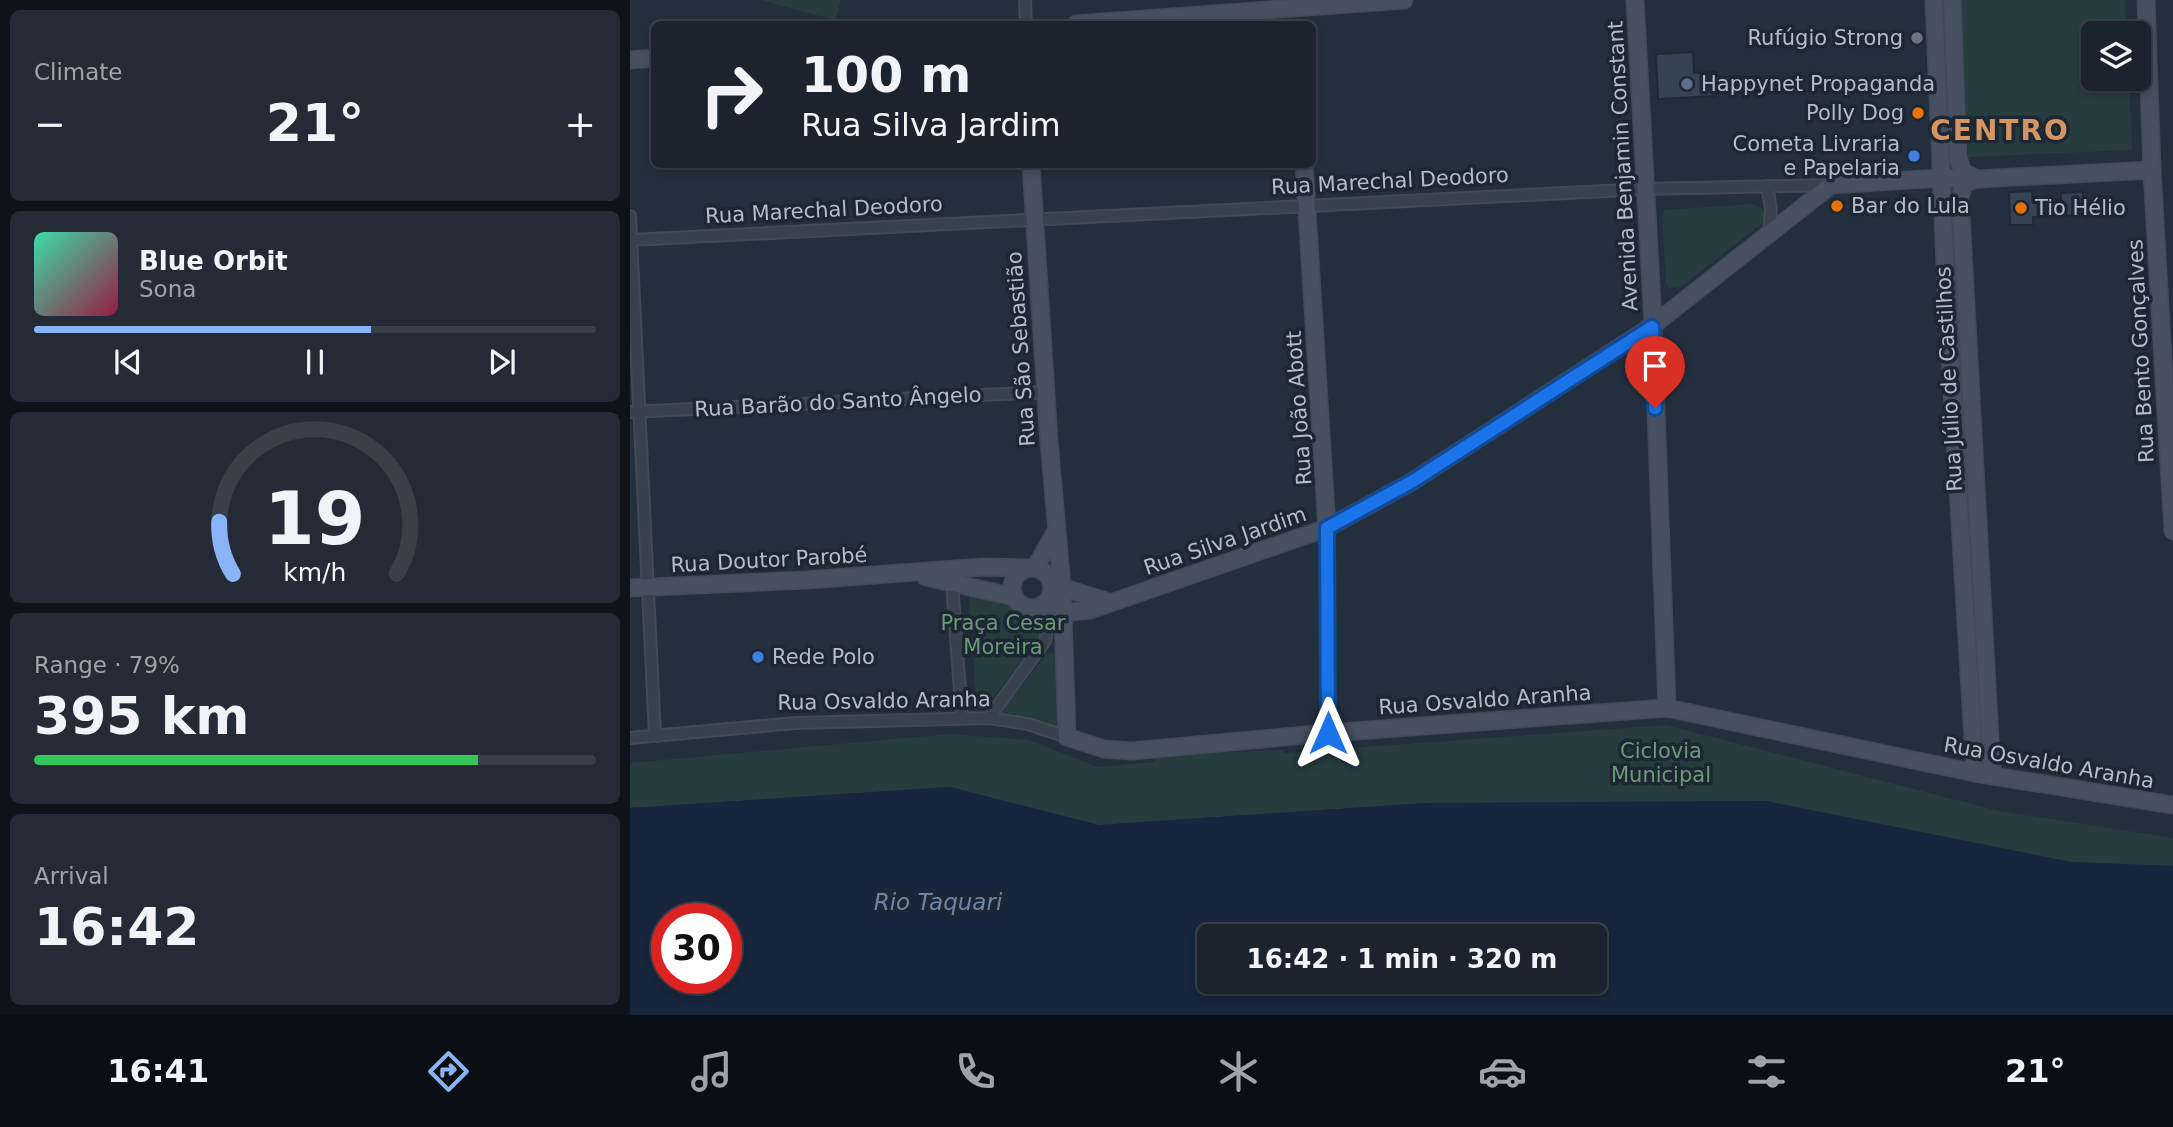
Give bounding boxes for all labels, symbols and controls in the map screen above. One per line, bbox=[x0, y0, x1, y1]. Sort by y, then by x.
street label: Avenida Benjamin Constant bbox=[1603, 20, 1643, 312]
map controls bbox=[2081, 21, 2151, 91]
button: layers bbox=[2081, 21, 2151, 91]
place label: Rufúgio Strong bbox=[1747, 26, 1903, 50]
marker: Rufúgio Strong bbox=[1909, 30, 1925, 46]
text: 100 m bbox=[801, 47, 971, 104]
icon: right bbox=[686, 49, 777, 140]
text: Climate bbox=[34, 59, 123, 85]
place label: Happynet Propaganda bbox=[1701, 72, 1935, 96]
marker: Happynet Propaganda bbox=[1679, 76, 1695, 92]
text: 21° bbox=[266, 93, 364, 153]
place label: Polly Dog bbox=[1806, 101, 1904, 125]
text: − bbox=[34, 102, 66, 146]
text: + bbox=[564, 102, 596, 146]
marker: Polly Dog bbox=[1910, 105, 1926, 121]
text: Rua Silva Jardim bbox=[801, 106, 1061, 144]
district label: CENTRO bbox=[1930, 114, 2070, 147]
place label: Cometa Livraria e Papelaria bbox=[1733, 132, 1900, 180]
marker: Cometa Livraria e Papelaria bbox=[1906, 148, 1922, 164]
street label: Rua Marechal Deodoro bbox=[1271, 163, 1509, 199]
street label: Rua Marechal Deodoro bbox=[705, 192, 943, 228]
place label: Bar do Lula bbox=[1851, 194, 1970, 218]
place label: Tio Hélio bbox=[2034, 196, 2126, 220]
marker: Bar do Lula bbox=[1829, 198, 1845, 214]
marker: Tio Hélio bbox=[2013, 200, 2029, 216]
street label: Rua Bento Gonçalves bbox=[2123, 239, 2159, 463]
text: Blue Orbit bbox=[139, 246, 288, 276]
street label: Rua São Sebastião bbox=[1002, 251, 1040, 447]
street label: Rua Júlio de Castilhos bbox=[1931, 266, 1967, 492]
text: Sona bbox=[139, 276, 196, 302]
street label: Rua João Abott bbox=[1282, 330, 1316, 486]
pin bbox=[1625, 336, 1685, 408]
icon: previous bbox=[109, 343, 147, 381]
icon: pause bbox=[296, 343, 334, 381]
icon: next bbox=[483, 343, 521, 381]
icon: arrive bbox=[1636, 347, 1674, 385]
street label: Rua Barão do Santo Ângelo bbox=[694, 381, 982, 422]
text: 19 bbox=[264, 476, 366, 561]
street label: Rua Silva Jardim bbox=[1141, 502, 1309, 580]
street label: Rua Doutor Parobé bbox=[670, 543, 868, 577]
text: km/h bbox=[283, 557, 347, 586]
park label: Praça Cesar Moreira bbox=[941, 611, 1066, 659]
place label: Rede Polo bbox=[772, 645, 875, 669]
marker: Rede Polo bbox=[750, 649, 766, 665]
text: Range · 79% bbox=[34, 652, 180, 678]
street label: Rua Osvaldo Aranha bbox=[1378, 681, 1592, 719]
text: 395 km bbox=[34, 686, 249, 746]
street label: Rua Osvaldo Aranha bbox=[777, 687, 991, 715]
position arrow bbox=[1291, 696, 1365, 770]
street label: Rua Osvaldo Aranha bbox=[1942, 733, 2156, 793]
park label: Ciclovia Municipal bbox=[1611, 739, 1711, 787]
text: Arrival bbox=[34, 863, 109, 889]
water label: Rio Taquari bbox=[874, 889, 1003, 915]
text: 16:42 bbox=[34, 897, 200, 957]
speed limit sign: 30 bbox=[651, 903, 742, 994]
text: 16:42 · 1 min · 320 m bbox=[1247, 944, 1557, 974]
icon: directions bbox=[424, 1047, 473, 1096]
icon: music bbox=[687, 1047, 736, 1096]
icon: phone bbox=[951, 1047, 1000, 1096]
icon: climate bbox=[1214, 1047, 1263, 1096]
icon: car bbox=[1478, 1047, 1527, 1096]
icon: filters bbox=[1742, 1047, 1791, 1096]
text: 16:41 bbox=[107, 1052, 209, 1090]
text: 21° bbox=[2005, 1052, 2066, 1090]

